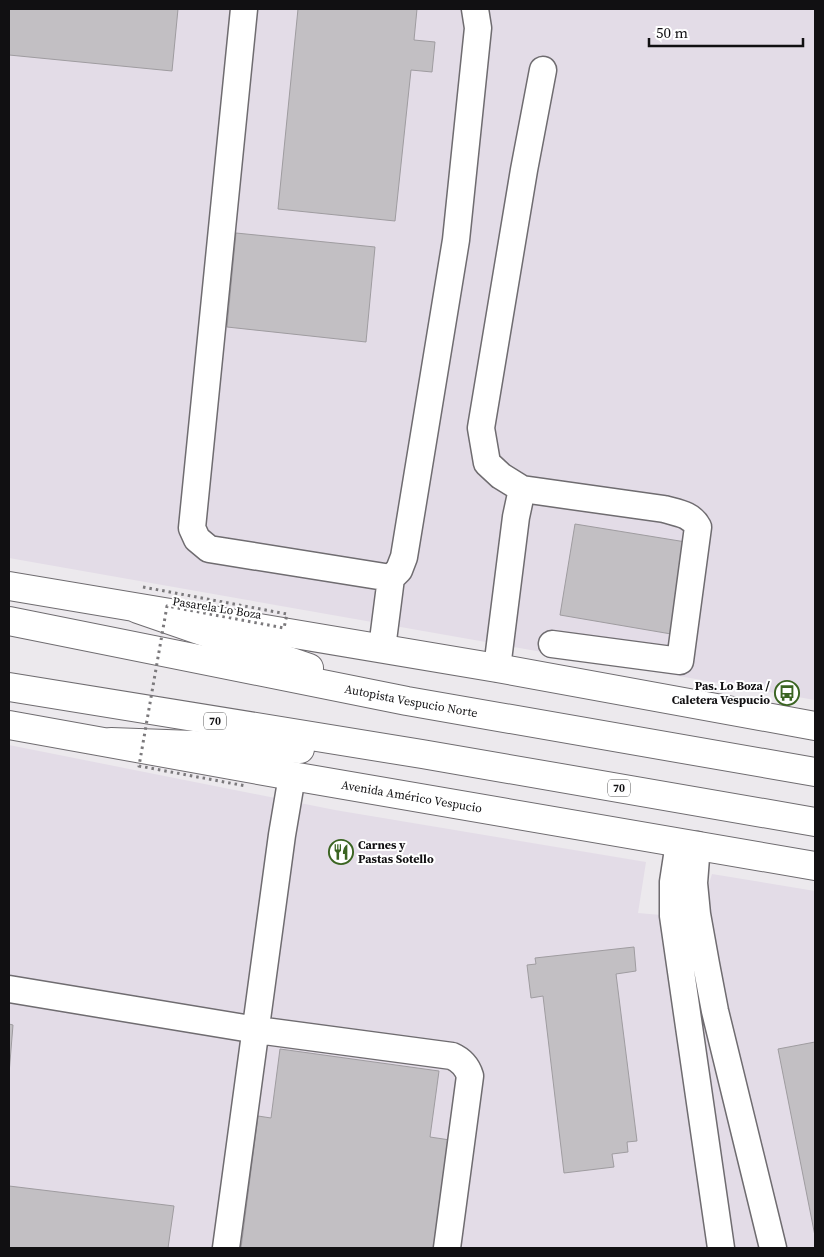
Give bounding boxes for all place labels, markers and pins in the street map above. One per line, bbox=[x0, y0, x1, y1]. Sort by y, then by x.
place label: Pas. Lo Boza / Caletera Vespucio bbox=[672, 678, 770, 708]
bus stop icon: Pas. Lo Boza / Caletera Vespucio bbox=[774, 680, 800, 706]
place label: Carnes y Pastas Sotello bbox=[358, 837, 434, 867]
restaurant icon: Carnes y Pastas Sotello bbox=[328, 839, 354, 865]

